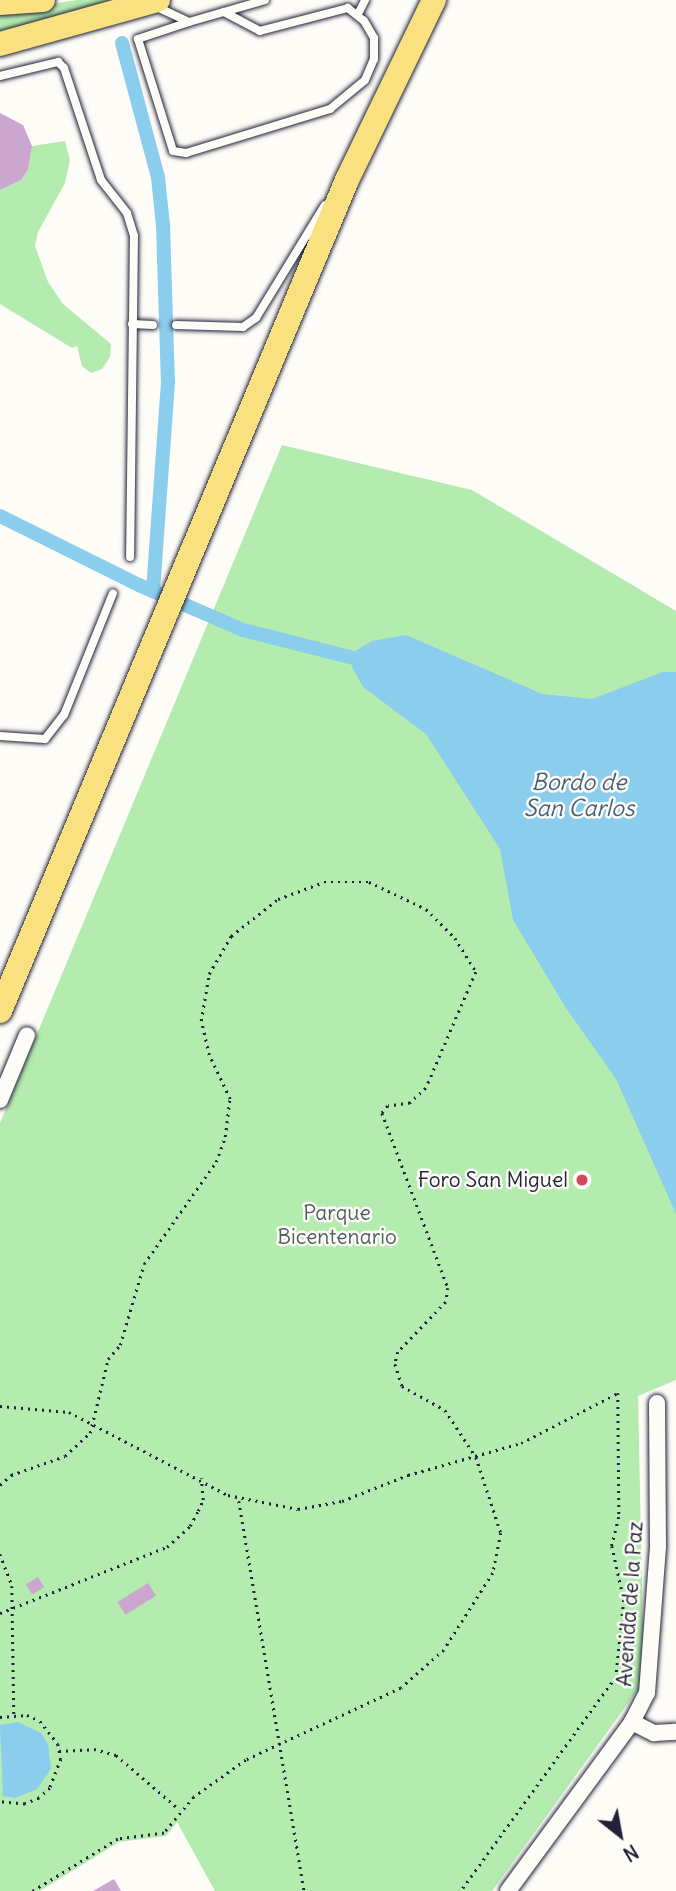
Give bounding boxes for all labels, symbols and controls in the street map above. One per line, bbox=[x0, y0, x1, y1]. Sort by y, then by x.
water label: Bordo de San Carlos bbox=[524, 768, 634, 822]
place label: Foro San Miguel bbox=[418, 1167, 568, 1193]
marker: Foro San Miguel bbox=[574, 1172, 590, 1188]
park label: Parque Bicentenario bbox=[277, 1200, 397, 1250]
street label: Avenida de la Paz bbox=[612, 1521, 648, 1687]
north arrow bbox=[585, 1800, 655, 1870]
text: N bbox=[619, 1839, 643, 1867]

